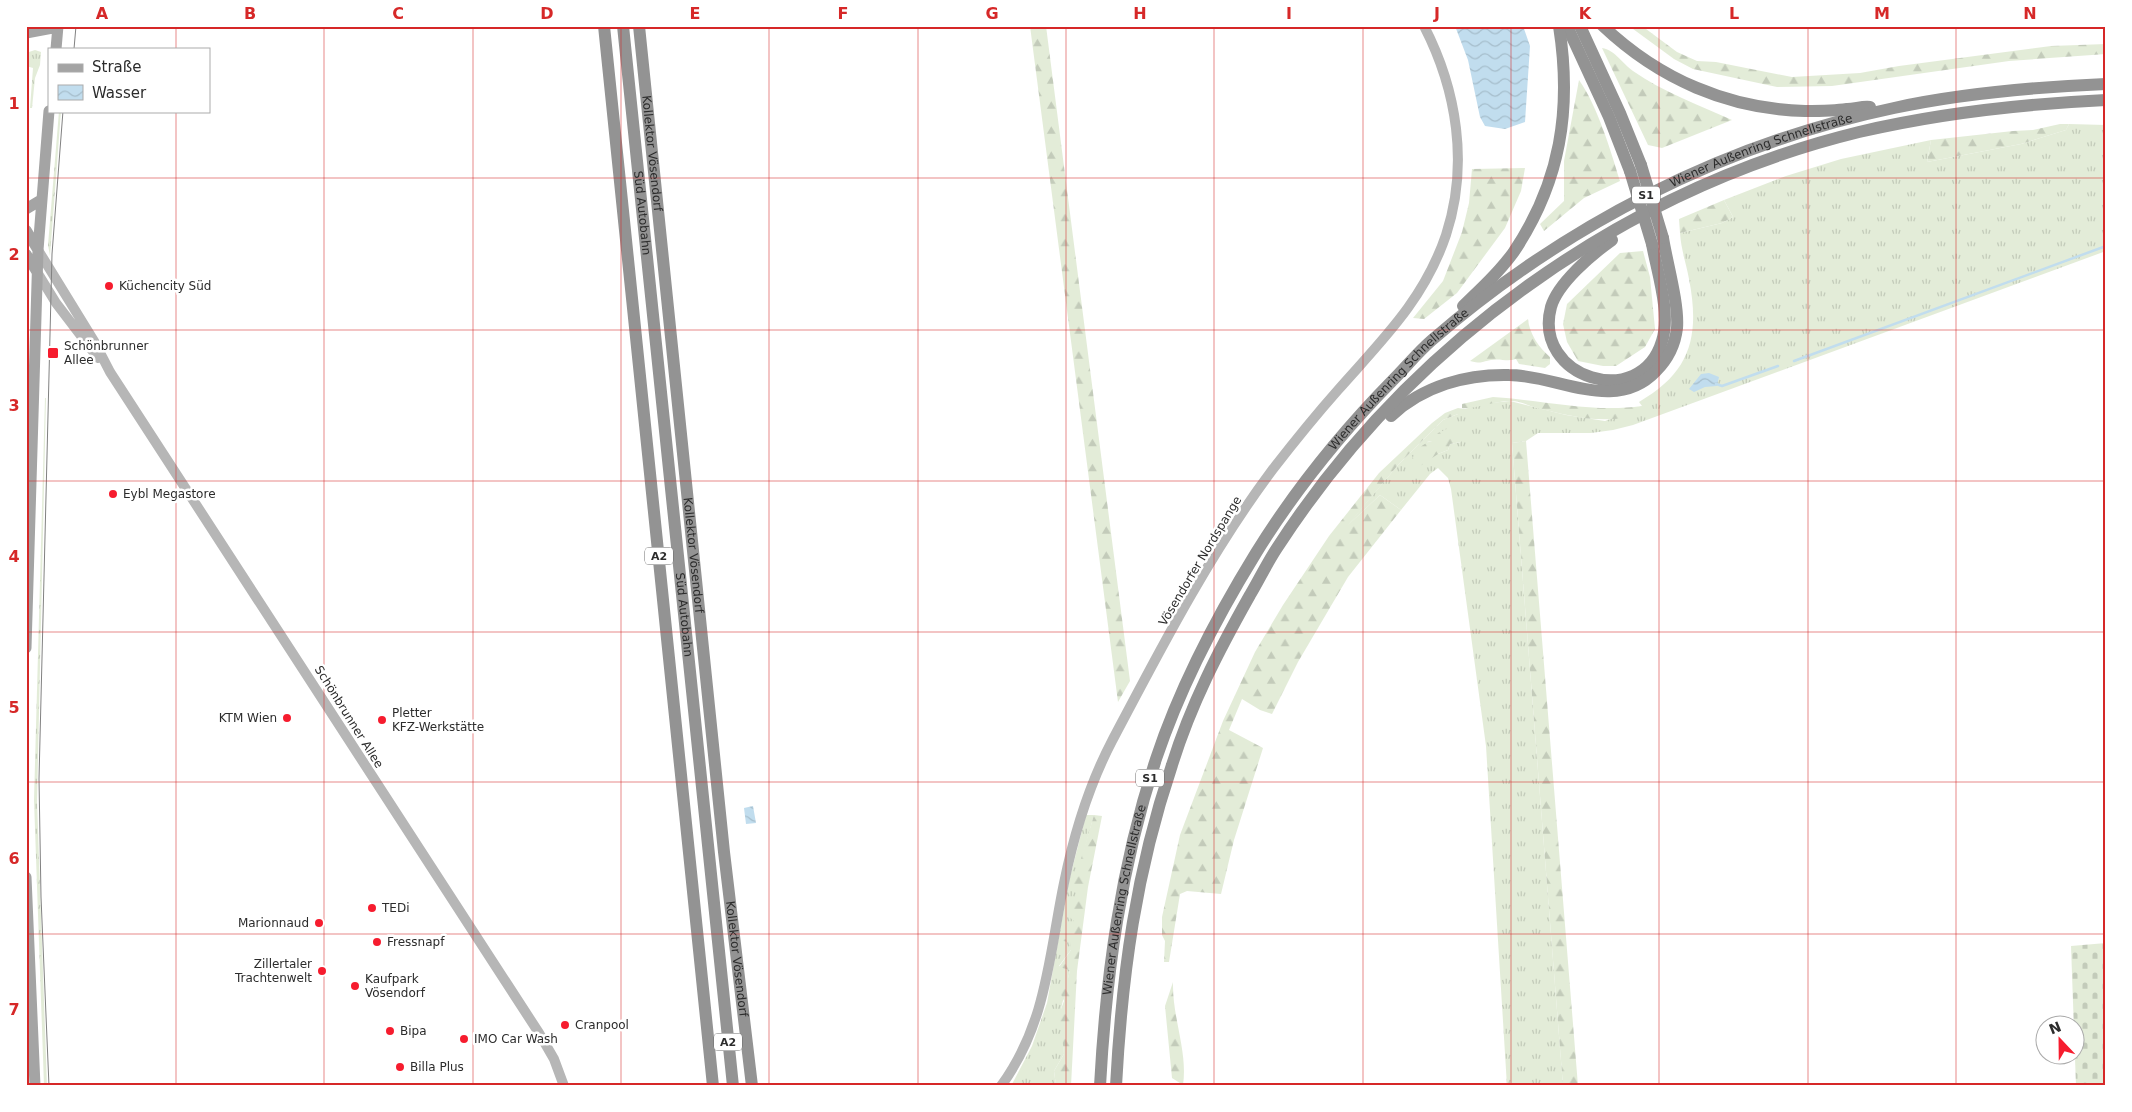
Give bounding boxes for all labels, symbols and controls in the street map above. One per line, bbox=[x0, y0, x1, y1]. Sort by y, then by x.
text: A bbox=[96, 4, 109, 23]
text: B bbox=[244, 4, 256, 23]
text: C bbox=[392, 4, 404, 23]
text: D bbox=[540, 4, 554, 23]
text: E bbox=[690, 4, 700, 23]
text: F bbox=[838, 4, 848, 23]
text: G bbox=[985, 4, 999, 23]
text: H bbox=[1133, 4, 1147, 23]
text: I bbox=[1286, 4, 1292, 23]
text: J bbox=[1433, 4, 1440, 23]
text: K bbox=[1579, 4, 1592, 23]
text: L bbox=[1729, 4, 1739, 23]
text: M bbox=[1874, 4, 1890, 23]
text: N bbox=[2023, 4, 2037, 23]
legend bbox=[48, 48, 210, 112]
text: Straße bbox=[92, 58, 141, 76]
text: Wasser bbox=[92, 84, 147, 102]
text: 1 bbox=[8, 94, 20, 113]
street label: Kollektor Vösendorf bbox=[639, 95, 665, 213]
street label: Wiener Außenring Schnellstraße bbox=[1668, 111, 1854, 190]
street label: Süd Autobahn bbox=[631, 170, 654, 256]
road number: S1 bbox=[1632, 186, 1660, 204]
text: 2 bbox=[8, 245, 20, 264]
place label: Küchencity Süd bbox=[119, 279, 211, 293]
marker: Küchencity Süd bbox=[103, 280, 115, 292]
street label: Wiener Außenring Schnellstraße bbox=[1326, 305, 1471, 453]
place label: Schönbrunner Allee bbox=[64, 339, 149, 367]
marker: Schönbrunner Allee bbox=[46, 346, 60, 360]
text: 3 bbox=[8, 396, 20, 415]
place label: Eybl Megastore bbox=[123, 487, 216, 501]
marker: Eybl Megastore bbox=[107, 488, 119, 500]
street label: Vösendorfer Nordspange bbox=[1156, 494, 1244, 628]
street label: Kollektor Vösendorf bbox=[681, 497, 706, 615]
text: 4 bbox=[8, 547, 20, 566]
road number: A2 bbox=[645, 548, 673, 564]
street label: Süd Autobahn bbox=[673, 572, 695, 658]
street label: Schönbrunner Allee bbox=[312, 663, 386, 771]
text: 5 bbox=[8, 698, 20, 717]
place label: Pletter KFZ-Werkstätte bbox=[392, 706, 484, 734]
place label: KTM Wien bbox=[219, 711, 277, 725]
marker: KTM Wien bbox=[281, 712, 293, 724]
marker: Pletter KFZ-Werkstätte bbox=[376, 714, 388, 726]
road number: S1 bbox=[1136, 770, 1164, 786]
street label: Wiener Außenring Schnellstraße bbox=[1100, 803, 1149, 996]
text: 6 bbox=[8, 849, 20, 868]
street label: Kollektor Vösendorf bbox=[723, 900, 751, 1018]
place label: TEDi bbox=[381, 901, 410, 915]
marker: TEDi bbox=[366, 902, 378, 914]
place label: Marionnaud bbox=[238, 916, 309, 930]
marker: Marionnaud bbox=[313, 917, 325, 929]
place label: Fressnapf bbox=[387, 935, 445, 949]
marker: Fressnapf bbox=[371, 936, 383, 948]
place label: Zillertaler Trachtenwelt bbox=[234, 957, 312, 985]
marker: Zillertaler Trachtenwelt bbox=[316, 965, 328, 977]
place label: Kaufpark Vösendorf bbox=[365, 972, 426, 1000]
marker: Kaufpark Vösendorf bbox=[349, 980, 361, 992]
text: 7 bbox=[8, 1000, 20, 1019]
north arrow bbox=[2034, 1014, 2084, 1064]
place label: Cranpool bbox=[575, 1018, 629, 1032]
text: N bbox=[2047, 1018, 2064, 1038]
marker: Cranpool bbox=[559, 1019, 571, 1031]
place label: Bipa bbox=[400, 1024, 427, 1038]
marker: Bipa bbox=[384, 1025, 396, 1037]
place label: IMO Car Wash bbox=[474, 1032, 558, 1046]
marker: IMO Car Wash bbox=[458, 1033, 470, 1045]
road number: A2 bbox=[714, 1034, 742, 1050]
place label: Billa Plus bbox=[410, 1060, 464, 1074]
marker: Billa Plus bbox=[394, 1061, 406, 1073]

